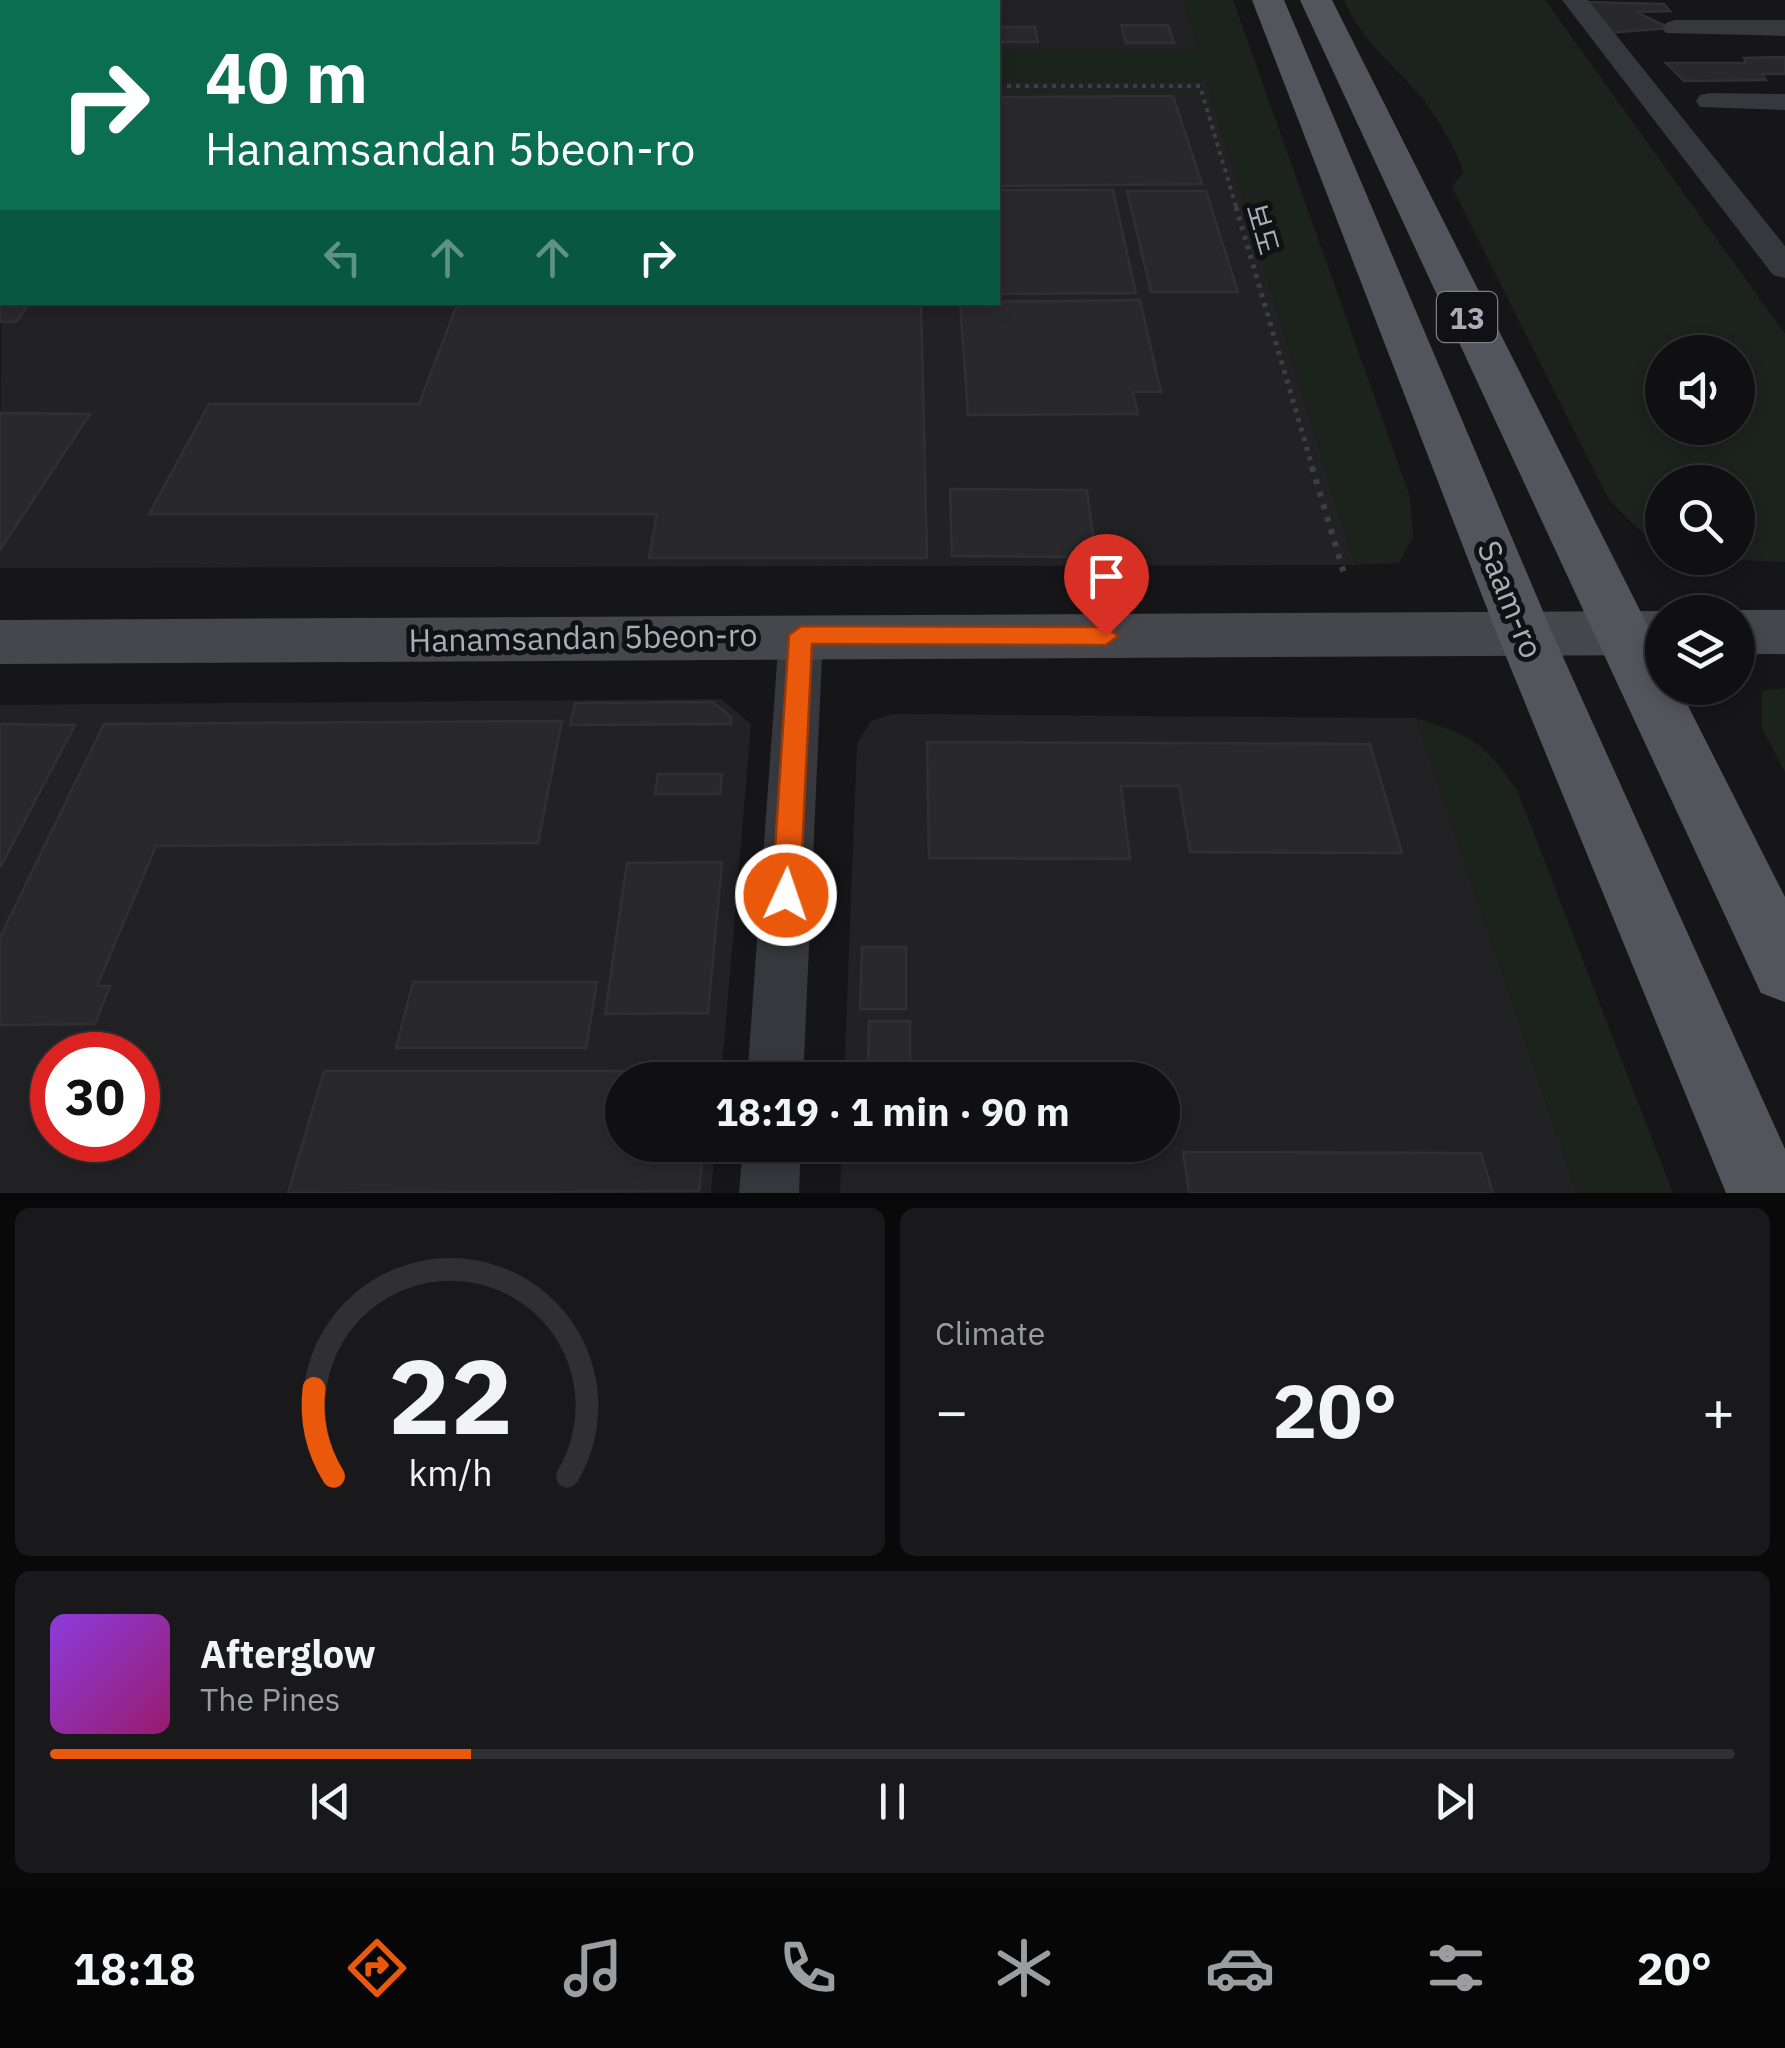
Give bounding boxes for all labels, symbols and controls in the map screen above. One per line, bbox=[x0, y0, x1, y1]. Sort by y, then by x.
text: 40 m bbox=[205, 31, 368, 122]
icon: right bbox=[40, 40, 170, 170]
text: Hanamsandan 5beon-ro bbox=[205, 119, 696, 177]
street label: 보도 bbox=[1238, 199, 1288, 259]
icon: left bbox=[315, 230, 370, 285]
icon: ahead bbox=[420, 230, 475, 285]
icon: ahead bbox=[525, 230, 580, 285]
icon: right bbox=[630, 230, 685, 285]
road number: 13 bbox=[1437, 292, 1497, 342]
map controls bbox=[1645, 335, 1755, 705]
button: sound bbox=[1645, 335, 1755, 445]
button: search bbox=[1645, 465, 1755, 575]
pin bbox=[1064, 534, 1149, 637]
street label: Saam-ro bbox=[1468, 534, 1554, 664]
icon: arrive bbox=[1079, 549, 1134, 604]
button: layers bbox=[1645, 595, 1755, 705]
street label: Hanamsandan 5beon-ro bbox=[408, 613, 758, 661]
position arrow bbox=[734, 843, 838, 947]
speed limit sign: 30 bbox=[30, 1032, 160, 1162]
text: 18:19 · 1 min · 90 m bbox=[715, 1087, 1070, 1136]
text: Climate bbox=[935, 1312, 1045, 1354]
text: 22 bbox=[388, 1327, 512, 1463]
text: 20° bbox=[1272, 1361, 1398, 1459]
text: − bbox=[935, 1375, 968, 1446]
text: + bbox=[1702, 1375, 1735, 1446]
text: km/h bbox=[408, 1449, 492, 1496]
text: Afterglow bbox=[200, 1629, 376, 1678]
text: The Pines bbox=[200, 1678, 340, 1720]
icon: previous bbox=[303, 1774, 358, 1829]
icon: pause bbox=[865, 1774, 920, 1829]
icon: next bbox=[1427, 1774, 1482, 1829]
icon: directions bbox=[342, 1933, 412, 2003]
icon: music bbox=[558, 1933, 628, 2003]
icon: phone bbox=[773, 1933, 843, 2003]
icon: climate bbox=[989, 1933, 1059, 2003]
icon: car bbox=[1205, 1933, 1275, 2003]
icon: filters bbox=[1421, 1933, 1491, 2003]
text: 18:18 bbox=[73, 1939, 196, 1997]
text: 20° bbox=[1637, 1939, 1712, 1997]

